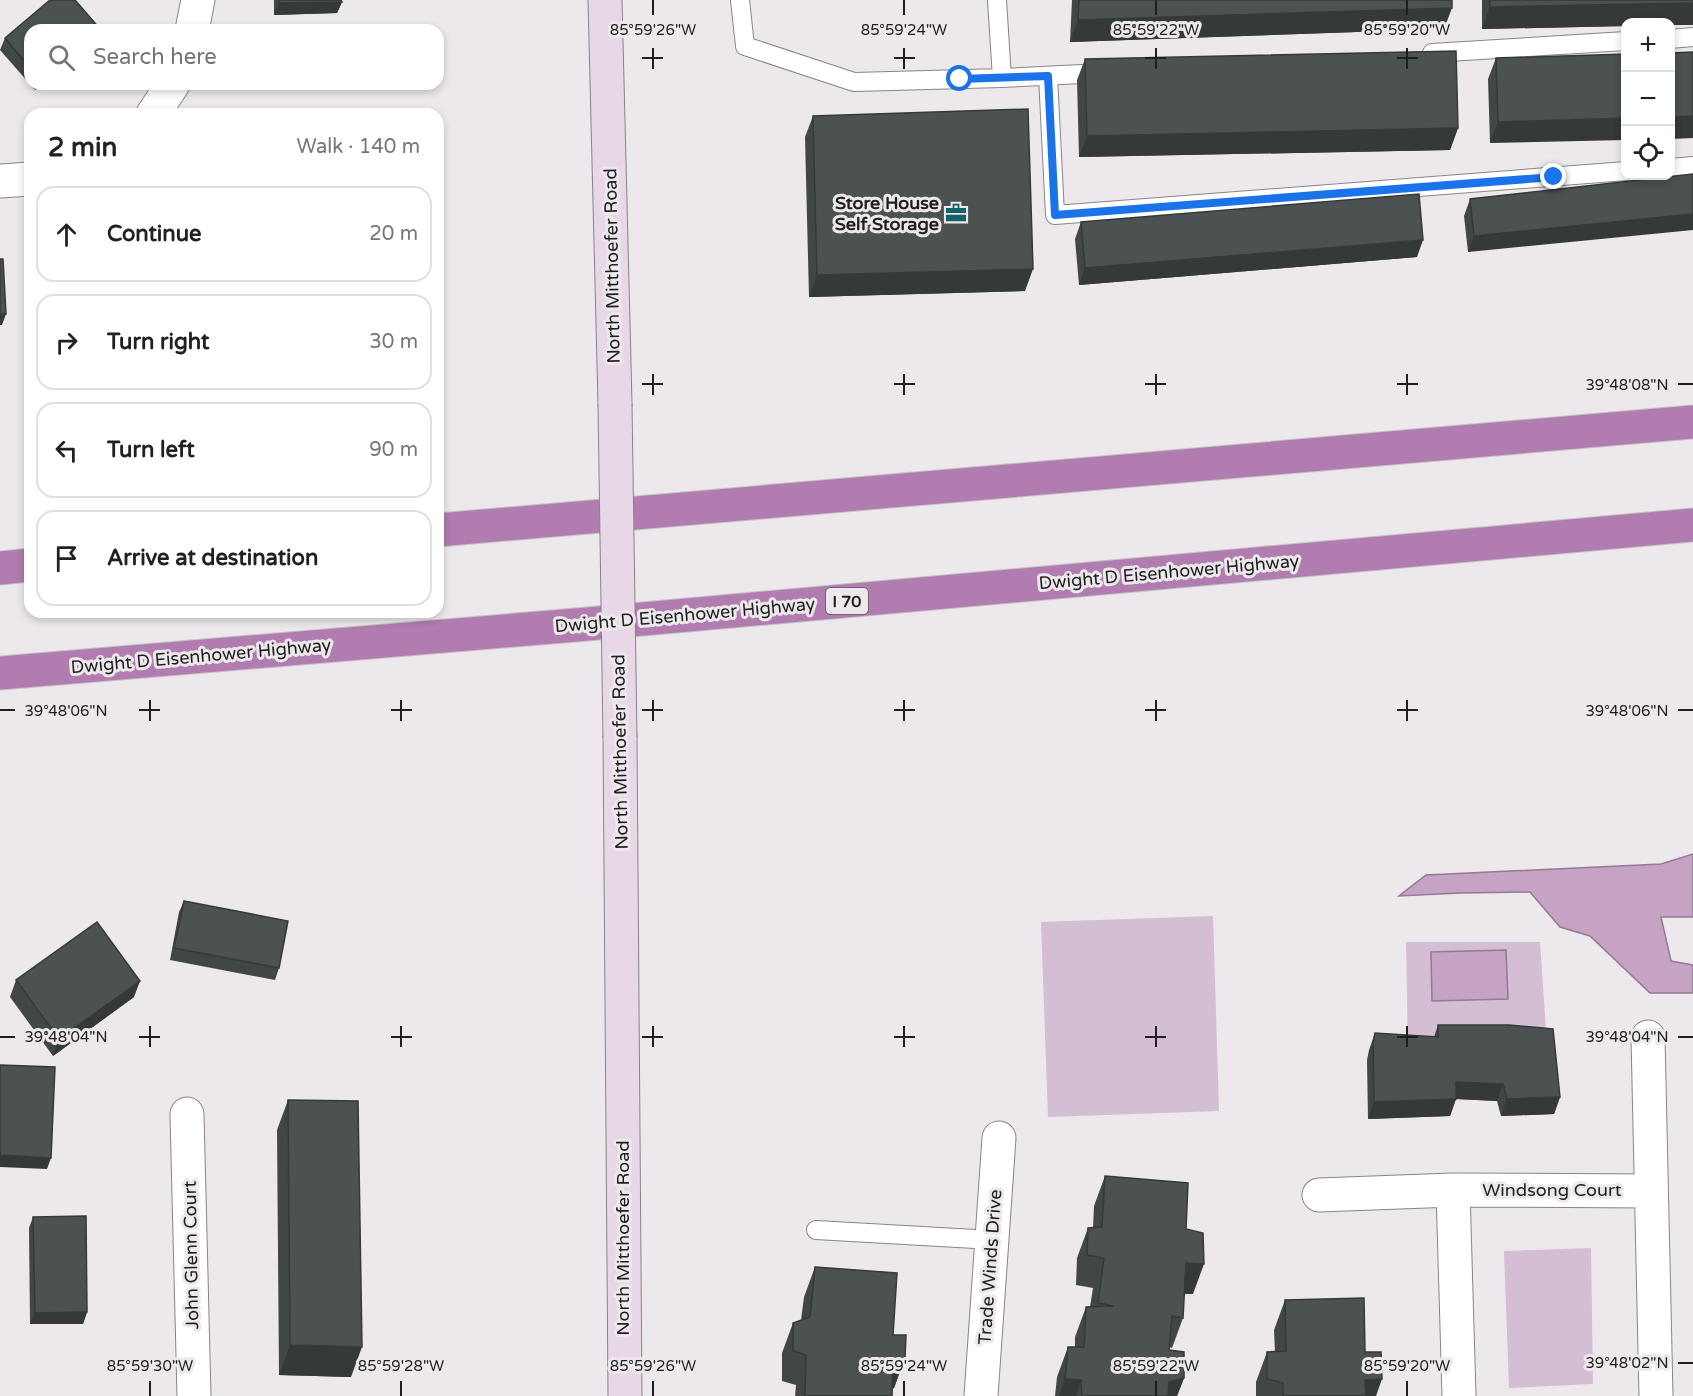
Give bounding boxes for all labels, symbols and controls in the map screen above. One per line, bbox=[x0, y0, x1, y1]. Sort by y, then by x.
map controls bbox=[1621, 18, 1675, 180]
button: + bbox=[1621, 18, 1675, 72]
text: 85°59'26"W bbox=[610, 21, 696, 39]
text: 85°59'24"W bbox=[861, 21, 947, 39]
text: 85°59'22"W bbox=[1113, 21, 1199, 39]
text: 85°59'20"W bbox=[1364, 21, 1450, 39]
search box bbox=[24, 24, 444, 90]
icon: search bbox=[45, 41, 78, 74]
text: Search here bbox=[93, 44, 217, 70]
route start bbox=[946, 65, 972, 91]
button: − bbox=[1621, 72, 1675, 126]
button: locate bbox=[1621, 126, 1675, 180]
text: 2 min bbox=[48, 132, 117, 163]
text: Walk · 140 m bbox=[297, 135, 420, 159]
route end bbox=[1540, 163, 1566, 189]
street label: North Mitthoefer Road bbox=[599, 168, 625, 364]
place label: Store House Self Storage bbox=[835, 192, 939, 235]
office icon: Store House Self Storage bbox=[944, 201, 968, 225]
icon: ahead bbox=[50, 218, 83, 251]
text: Continue bbox=[107, 221, 202, 247]
text: 20 m bbox=[369, 222, 418, 246]
icon: right bbox=[50, 326, 83, 359]
text: Turn right bbox=[107, 329, 209, 355]
text: 30 m bbox=[369, 330, 418, 354]
text: 39°48'08"N bbox=[1585, 376, 1669, 394]
icon: left bbox=[50, 434, 83, 467]
text: Turn left bbox=[107, 437, 195, 463]
text: 90 m bbox=[369, 438, 418, 462]
icon: arrive bbox=[50, 542, 83, 575]
text: Arrive at destination bbox=[107, 545, 318, 571]
street label: Dwight D Eisenhower Highway bbox=[1038, 550, 1300, 594]
road number: I 70 bbox=[826, 588, 868, 614]
street label: Dwight D Eisenhower Highway bbox=[554, 593, 816, 637]
street label: Dwight D Eisenhower Highway bbox=[70, 634, 332, 678]
street label: North Mitthoefer Road bbox=[607, 654, 633, 850]
text: 39°48'06"N bbox=[24, 702, 108, 720]
text: 39°48'06"N bbox=[1585, 702, 1669, 720]
text: 39°48'04"N bbox=[24, 1028, 108, 1046]
text: 39°48'04"N bbox=[1585, 1028, 1669, 1046]
street label: North Mitthoefer Road bbox=[612, 1140, 634, 1336]
street label: Windsong Court bbox=[1482, 1179, 1622, 1201]
street label: John Glenn Court bbox=[179, 1180, 203, 1330]
street label: Trade Winds Drive bbox=[974, 1189, 1006, 1345]
text: 39°48'02"N bbox=[1585, 1354, 1669, 1372]
text: 85°59'30"W bbox=[107, 1357, 193, 1375]
text: 85°59'28"W bbox=[358, 1357, 444, 1375]
text: 85°59'26"W bbox=[610, 1357, 696, 1375]
text: 85°59'24"W bbox=[861, 1357, 947, 1375]
text: 85°59'22"W bbox=[1113, 1357, 1199, 1375]
text: 85°59'20"W bbox=[1364, 1357, 1450, 1375]

